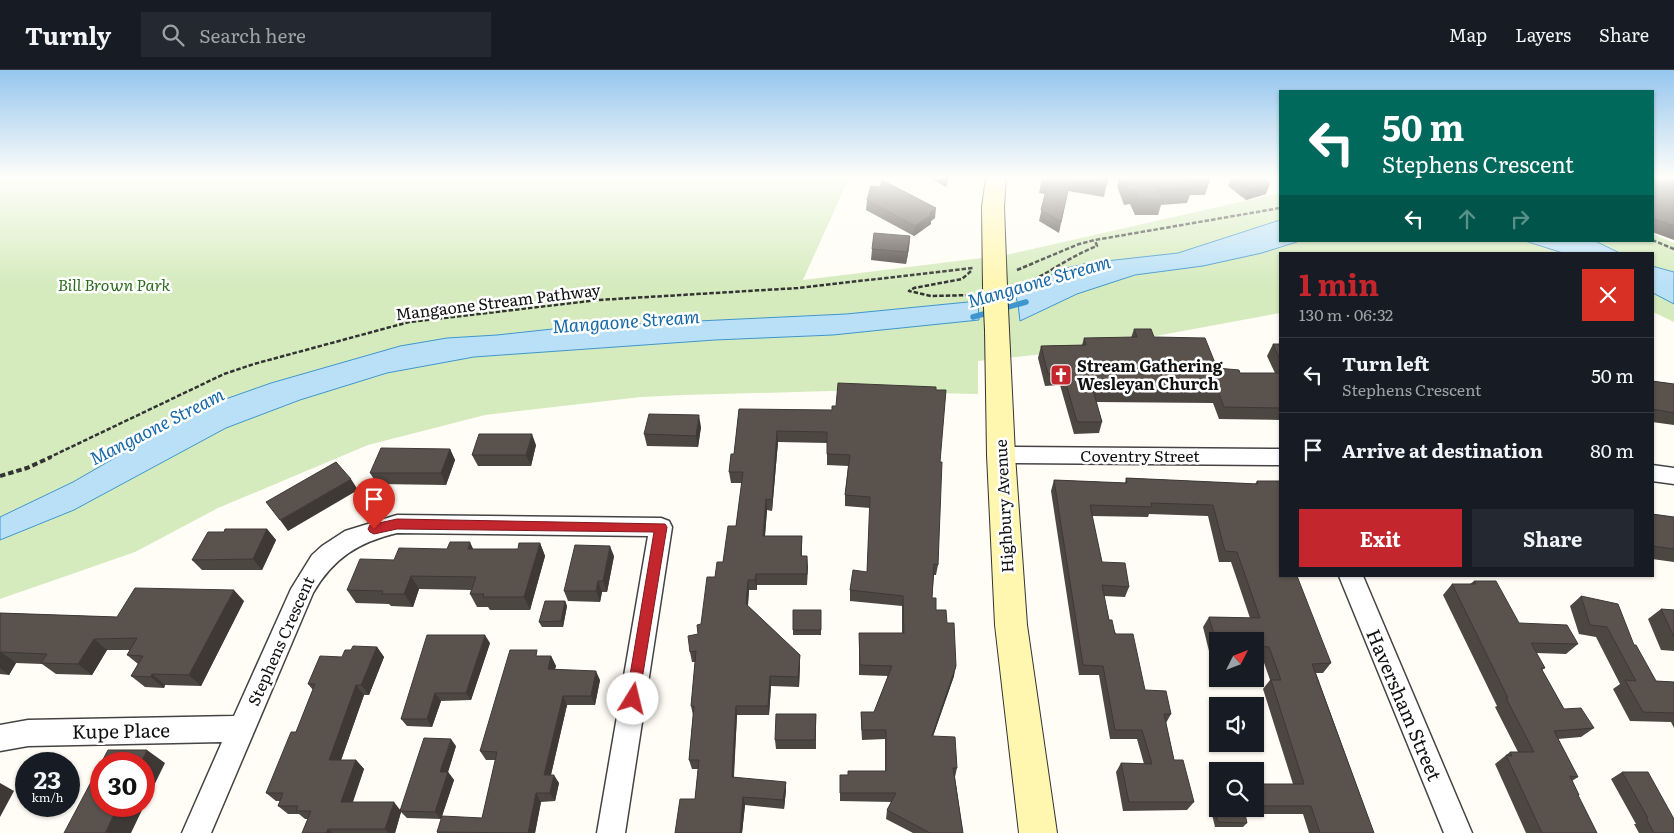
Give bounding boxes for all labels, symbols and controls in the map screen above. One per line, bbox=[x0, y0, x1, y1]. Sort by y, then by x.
search box bbox=[141, 12, 491, 57]
text: Turnly bbox=[25, 17, 111, 52]
icon: search bbox=[159, 21, 187, 49]
text: Search here bbox=[199, 21, 306, 49]
text: Map bbox=[1449, 21, 1487, 48]
text: Layers bbox=[1515, 21, 1571, 48]
text: Share bbox=[1599, 21, 1649, 48]
text: 50 m bbox=[1382, 100, 1465, 152]
icon: left bbox=[1299, 110, 1364, 175]
text: Stephens Crescent bbox=[1382, 147, 1574, 180]
icon: left bbox=[1400, 205, 1428, 233]
icon: ahead bbox=[1453, 205, 1481, 233]
icon: right bbox=[1506, 205, 1534, 233]
water label: Mangaone Stream bbox=[964, 247, 1114, 314]
text: 1 min bbox=[1299, 261, 1379, 305]
button: close bbox=[1582, 269, 1634, 321]
park label: Bill Brown Park bbox=[58, 272, 171, 296]
street label: Mangaone Stream Pathway bbox=[394, 276, 603, 326]
water label: Mangaone Stream bbox=[551, 302, 701, 339]
text: 130 m · 06:32 bbox=[1299, 302, 1393, 326]
text: Turn left bbox=[1342, 349, 1429, 377]
place label: Stream Gathering Wesleyan Church bbox=[1077, 353, 1223, 395]
icon: left bbox=[1299, 361, 1327, 389]
text: 50 m bbox=[1591, 361, 1634, 389]
church icon: Stream Gathering Wesleyan Church bbox=[1049, 363, 1073, 387]
text: Stephens Crescent bbox=[1342, 377, 1482, 401]
water label: Mangaone Stream bbox=[84, 380, 228, 471]
icon: arrive bbox=[1299, 436, 1327, 464]
text: Arrive at destination bbox=[1342, 436, 1543, 464]
text: 80 m bbox=[1590, 436, 1634, 464]
street label: Highbury Avenue bbox=[988, 439, 1018, 573]
street label: Coventry Street bbox=[1080, 443, 1200, 467]
pin bbox=[353, 478, 395, 529]
icon: arrive bbox=[360, 485, 388, 513]
button: Exit bbox=[1299, 509, 1462, 567]
button: Share bbox=[1472, 509, 1634, 567]
street label: Stephens Crescent bbox=[241, 571, 320, 709]
street label: Haversham Street bbox=[1360, 624, 1450, 785]
north arrow bbox=[1209, 632, 1264, 688]
map controls bbox=[1209, 632, 1264, 817]
position arrow bbox=[606, 672, 658, 724]
button: sound bbox=[1209, 697, 1264, 752]
street label: Kupe Place bbox=[72, 715, 170, 745]
speed limit sign: 30 bbox=[90, 752, 155, 817]
text: 23 bbox=[34, 760, 61, 797]
button: search bbox=[1209, 762, 1264, 817]
text: km/h bbox=[32, 788, 63, 806]

